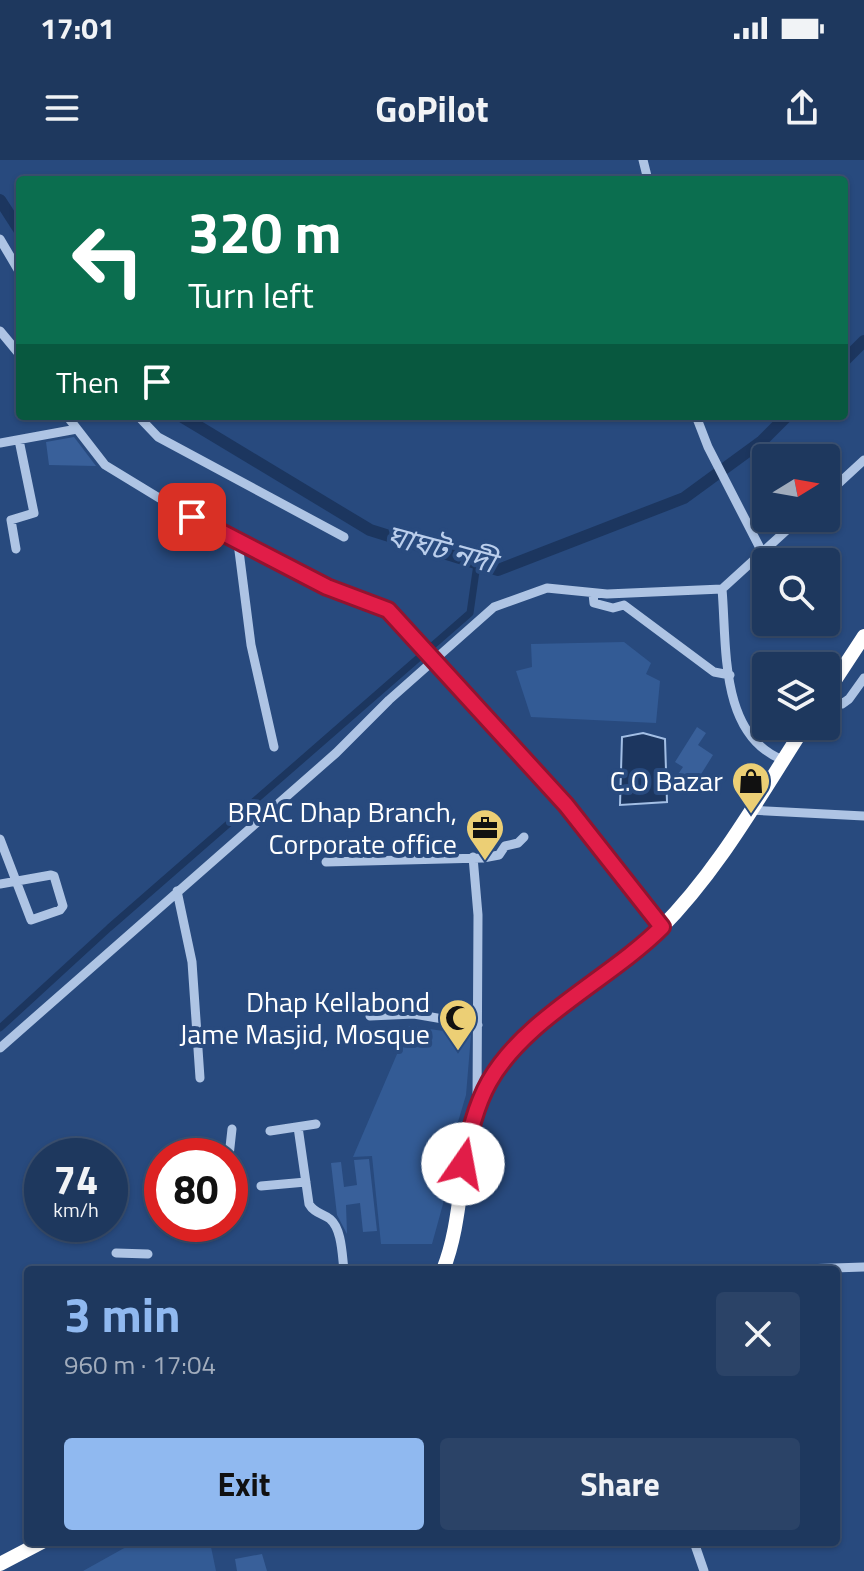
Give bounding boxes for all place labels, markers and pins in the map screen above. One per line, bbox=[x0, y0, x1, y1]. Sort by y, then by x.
pin bbox=[158, 483, 226, 551]
place label: C.O Bazar bbox=[610, 759, 723, 802]
shop icon: C.O Bazar bbox=[730, 760, 772, 815]
place label: BRAC Dhap Branch, Corporate office bbox=[227, 790, 457, 865]
office icon: BRAC Dhap Branch, Corporate office bbox=[464, 807, 506, 862]
place label: Dhap Kellabond Jame Masjid, Mosque bbox=[179, 980, 430, 1055]
mosque icon: Dhap Kellabond Jame Masjid, Mosque bbox=[437, 997, 479, 1052]

